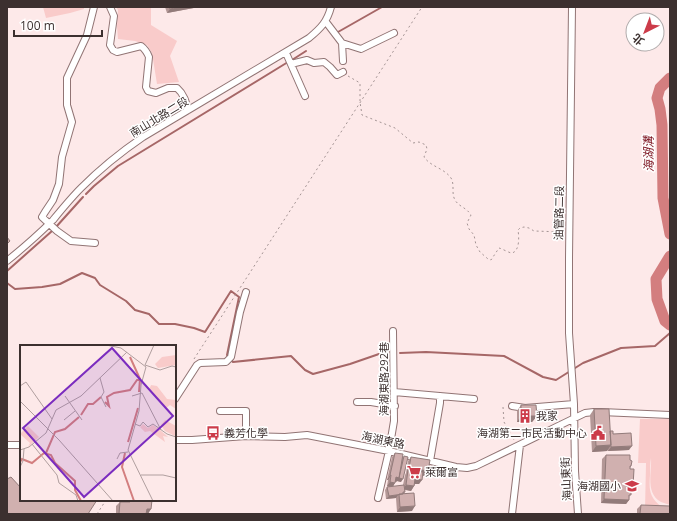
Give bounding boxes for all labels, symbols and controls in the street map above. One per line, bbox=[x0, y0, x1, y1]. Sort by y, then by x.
scale bar bbox=[14, 12, 102, 38]
north arrow bbox=[625, 12, 665, 52]
text: 100 m bbox=[20, 17, 55, 34]
text: 北 bbox=[629, 31, 647, 49]
street label: 南山北路二段 bbox=[127, 93, 191, 140]
water label: 海湖溝 bbox=[640, 134, 657, 172]
street label: 油管路二段 bbox=[551, 185, 566, 241]
street label: 海湖東路292巷 bbox=[376, 342, 391, 416]
inset map bbox=[20, 345, 176, 501]
building icon: 我家 bbox=[517, 408, 533, 424]
place label: 我家 bbox=[536, 408, 558, 423]
bus stop icon: 義芳化學 bbox=[205, 425, 221, 441]
place label: 義芳化學 bbox=[224, 425, 268, 440]
place label: 海湖第二市民活動中心 bbox=[477, 425, 587, 440]
public building icon: 海湖第二市民活動中心 bbox=[590, 425, 606, 441]
street label: 海湖東路 bbox=[360, 428, 406, 451]
street label: 海山東街 bbox=[557, 457, 574, 501]
supermarket icon: 萊爾富 bbox=[406, 464, 422, 480]
place label: 萊爾富 bbox=[425, 464, 458, 479]
place label: 海湖國小 bbox=[577, 478, 621, 493]
school or university icon: 海湖國小 bbox=[624, 478, 640, 494]

